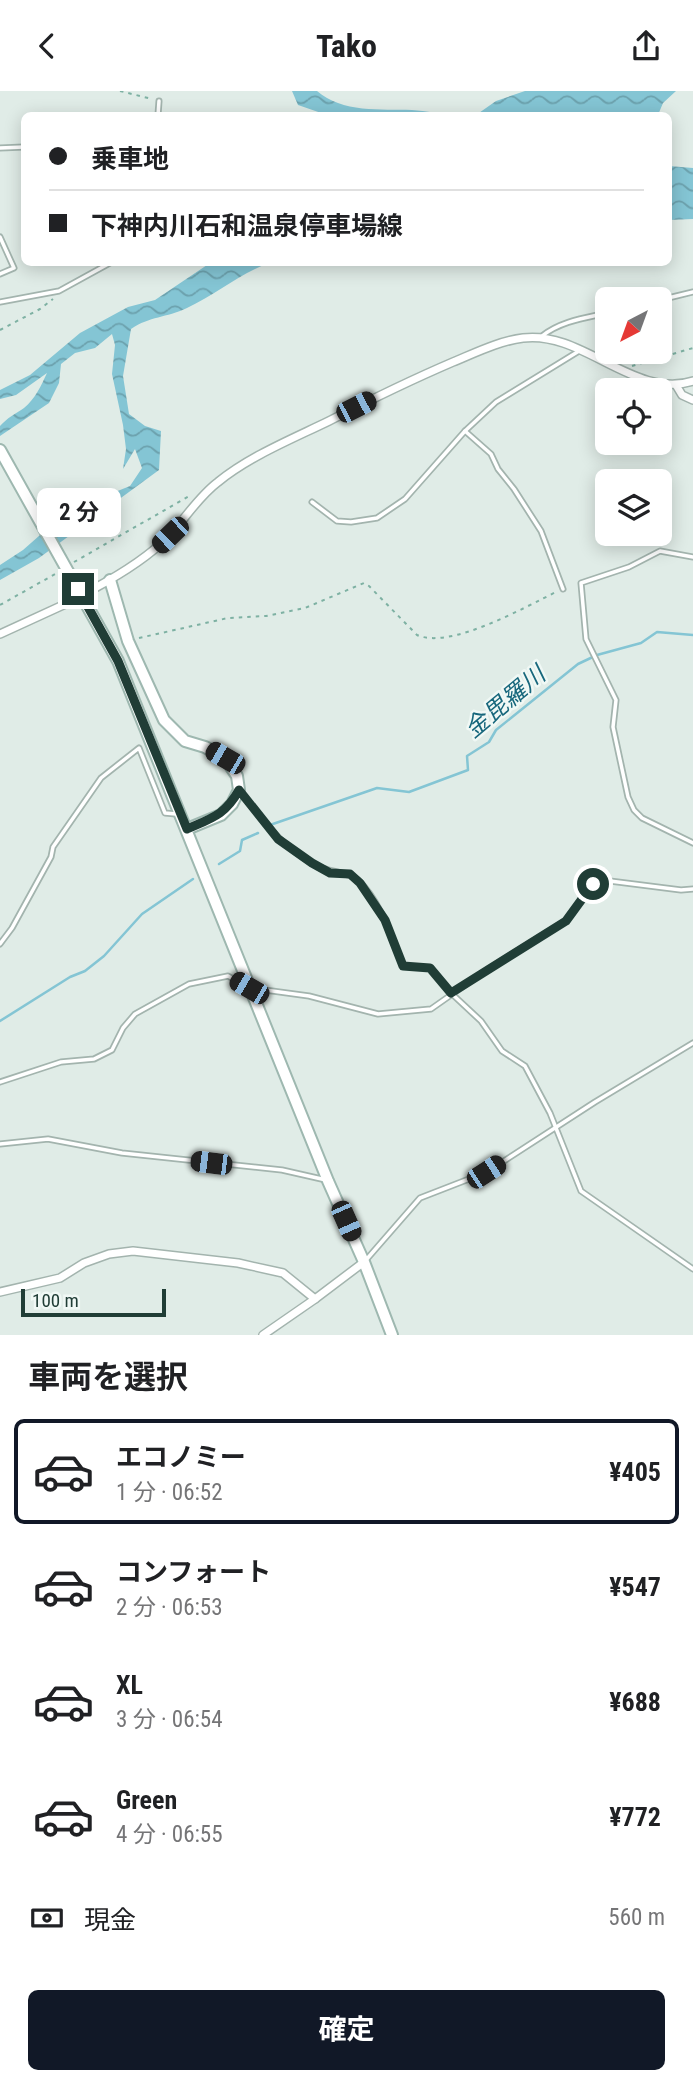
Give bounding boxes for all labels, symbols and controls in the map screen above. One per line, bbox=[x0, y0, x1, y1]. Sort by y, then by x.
icon: back bbox=[28, 27, 66, 65]
text: Tako bbox=[316, 27, 377, 65]
icon: share bbox=[627, 27, 665, 65]
text: 乗車地 bbox=[91, 144, 169, 174]
text: 下神内川石和温泉停車場線 bbox=[91, 211, 403, 241]
north arrow bbox=[595, 287, 672, 364]
map controls bbox=[595, 287, 672, 546]
button: locate bbox=[595, 378, 672, 455]
car bbox=[333, 388, 380, 426]
button: layers bbox=[595, 469, 672, 546]
callout: 2 分 bbox=[36, 487, 120, 537]
text: 2 分 bbox=[59, 499, 99, 526]
car bbox=[148, 513, 193, 557]
route end bbox=[62, 573, 94, 605]
water label: 金毘羅川 bbox=[459, 658, 553, 744]
car bbox=[202, 738, 249, 778]
route start bbox=[577, 868, 609, 900]
car bbox=[226, 968, 273, 1008]
car bbox=[189, 1150, 234, 1176]
car bbox=[463, 1152, 510, 1192]
car bbox=[328, 1198, 365, 1244]
scale bar bbox=[21, 1286, 166, 1318]
text: 100 m bbox=[32, 1289, 79, 1312]
text: 車両を選択 bbox=[28, 1358, 188, 1396]
icon: car bbox=[32, 1440, 95, 1503]
text: エコノミー bbox=[116, 1442, 246, 1472]
text: ¥405 bbox=[609, 1457, 661, 1487]
text: 1 分 · 06:52 bbox=[116, 1479, 223, 1506]
icon: car bbox=[32, 1555, 95, 1618]
text: コンフォート bbox=[116, 1557, 271, 1587]
text: ¥547 bbox=[609, 1572, 661, 1602]
text: 2 分 · 06:53 bbox=[116, 1594, 223, 1621]
icon: car bbox=[32, 1670, 95, 1733]
text: XL bbox=[116, 1670, 143, 1700]
text: ¥688 bbox=[609, 1687, 661, 1717]
text: 3 分 · 06:54 bbox=[116, 1706, 223, 1733]
icon: car bbox=[32, 1785, 95, 1848]
text: Green bbox=[116, 1785, 177, 1815]
text: ¥772 bbox=[609, 1802, 661, 1832]
text: 4 分 · 06:55 bbox=[116, 1821, 223, 1848]
icon: cash bbox=[28, 1899, 66, 1937]
text: 560 m bbox=[608, 1904, 665, 1931]
text: 現金 bbox=[84, 1905, 136, 1935]
button: 確定 bbox=[28, 1990, 665, 2070]

